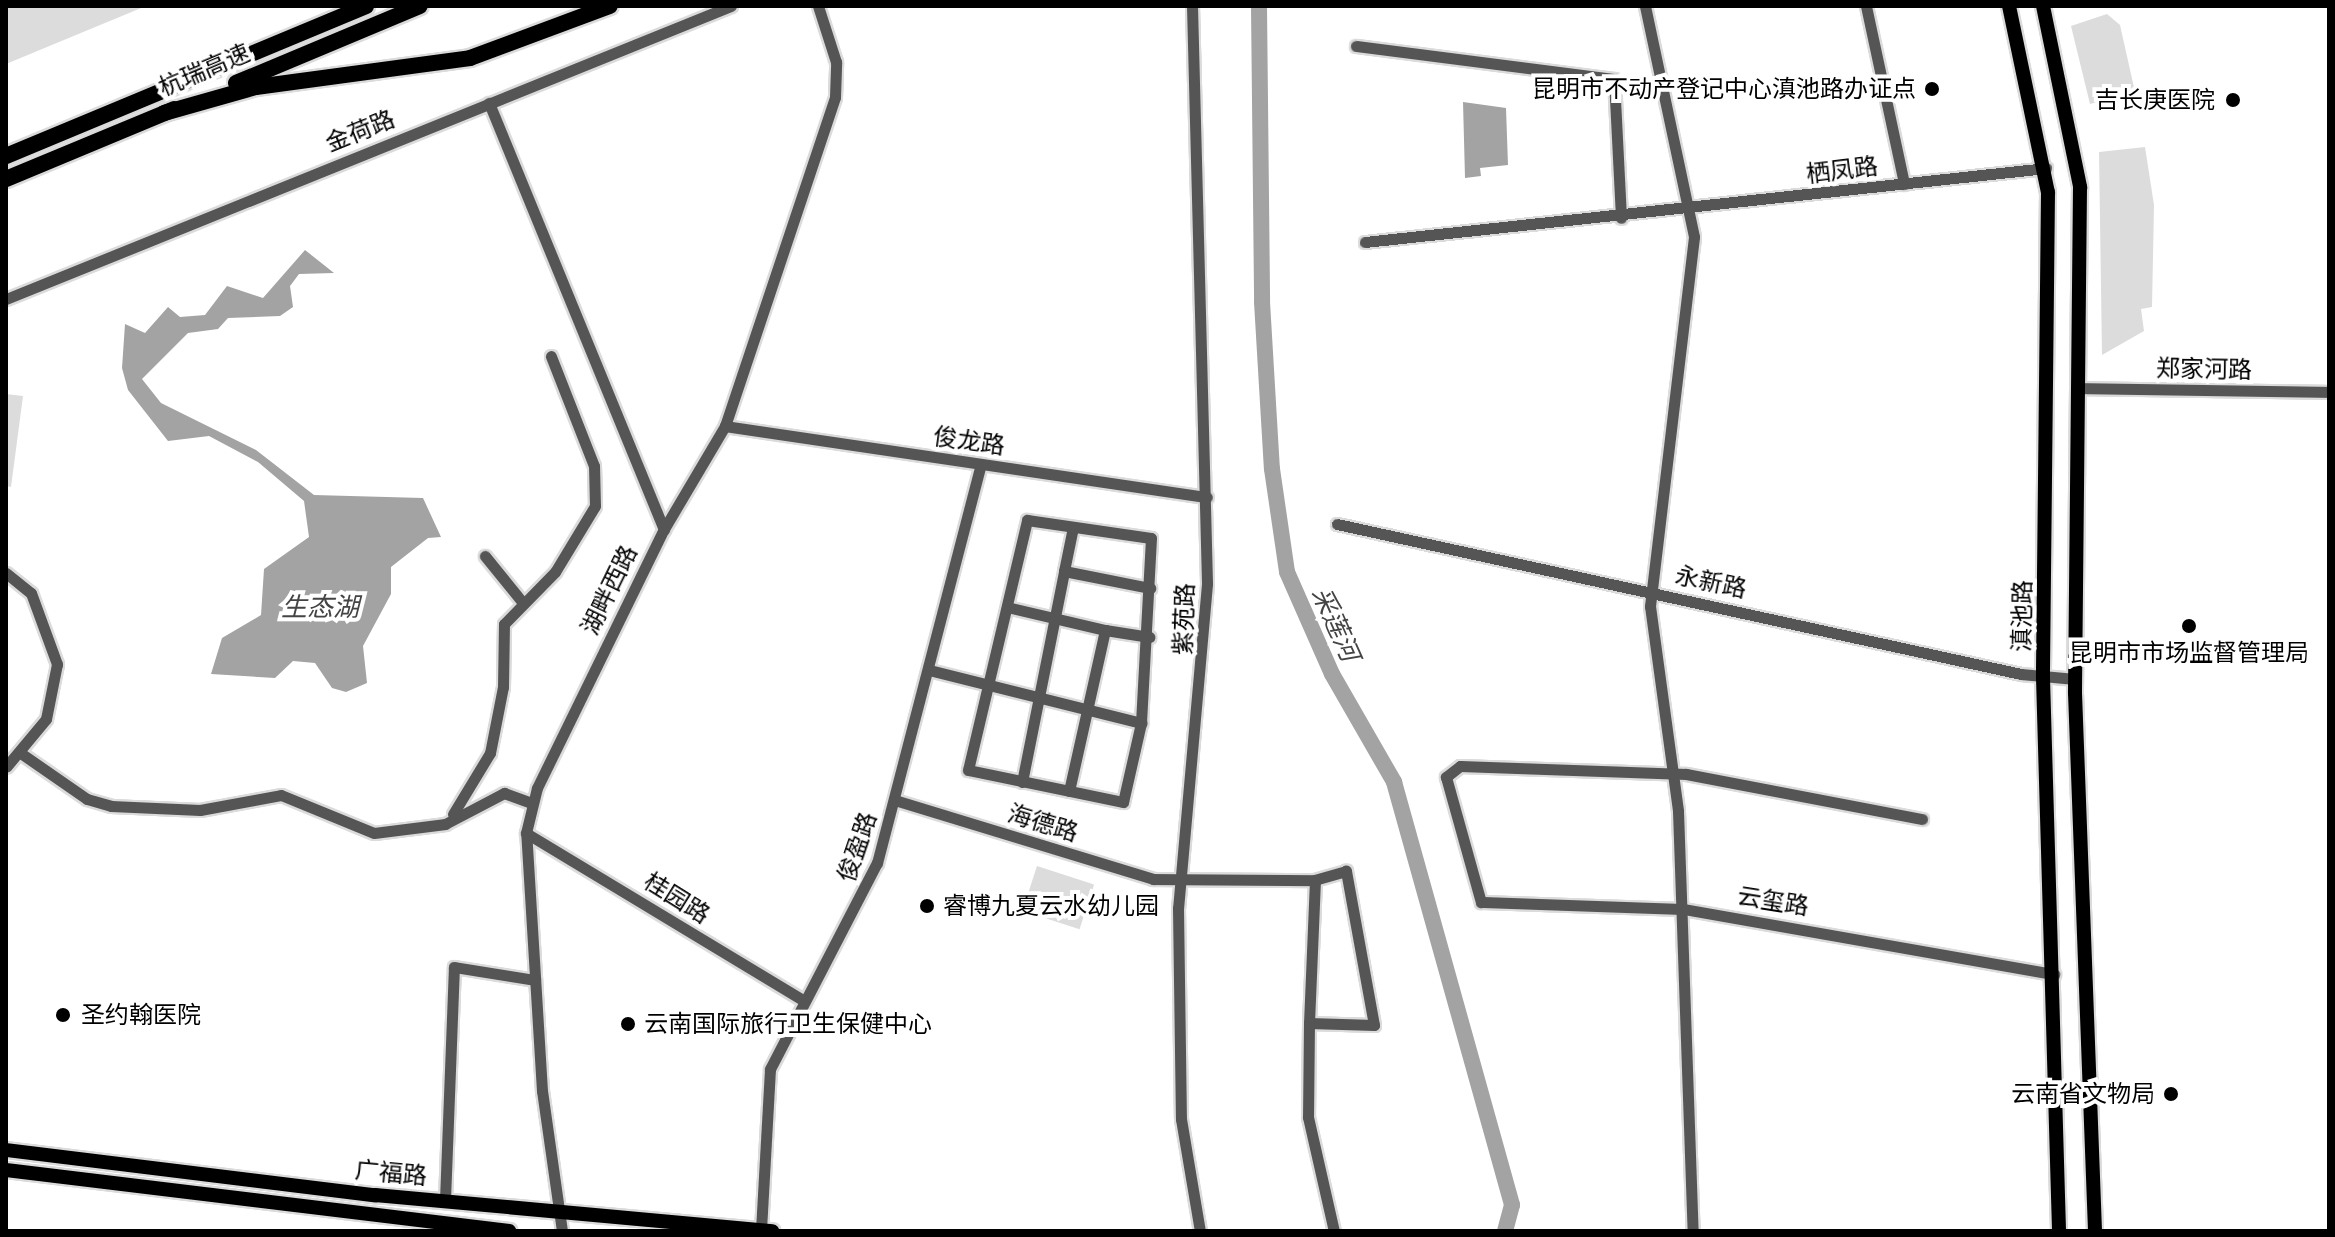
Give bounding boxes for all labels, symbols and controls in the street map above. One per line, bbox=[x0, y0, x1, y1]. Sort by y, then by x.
street label: 杭瑞高速 bbox=[154, 38, 254, 102]
place label: 昆明市不动产登记中心滇池路办证点 bbox=[1532, 75, 1916, 103]
marker: 昆明市不动产登记中心滇池路办证点 bbox=[1923, 80, 1941, 98]
place label: 吉长庚医院 bbox=[2095, 86, 2215, 114]
marker: 吉长庚医院 bbox=[2222, 89, 2244, 111]
street label: 金荷路 bbox=[321, 104, 399, 158]
street label: 栖凤路 bbox=[1805, 151, 1879, 189]
street label: 郑家河路 bbox=[2156, 354, 2252, 384]
street label: 俊龙路 bbox=[931, 422, 1007, 460]
street label: 湖畔西路 bbox=[575, 541, 643, 639]
street label: 永新路 bbox=[1673, 560, 1749, 604]
street label: 滇池路 bbox=[2007, 580, 2037, 652]
water label: 采莲河 bbox=[1306, 582, 1366, 666]
street label: 紫苑路 bbox=[1168, 583, 1200, 655]
water label: 生态湖 bbox=[281, 591, 359, 623]
marker: 昆明市市场监督管理局 bbox=[2180, 617, 2198, 635]
place label: 昆明市市场监督管理局 bbox=[2069, 639, 2309, 667]
street label: 海德路 bbox=[1004, 799, 1082, 847]
street label: 俊盈路 bbox=[832, 808, 882, 886]
street label: 桂园路 bbox=[639, 867, 715, 929]
street label: 云玺路 bbox=[1735, 881, 1811, 921]
place label: 睿博九夏云水幼儿园 bbox=[943, 892, 1159, 920]
marker: 睿博九夏云水幼儿园 bbox=[918, 897, 936, 915]
place label: 圣约翰医院 bbox=[81, 1001, 201, 1029]
marker: 圣约翰医院 bbox=[52, 1004, 74, 1026]
place label: 云南国际旅行卫生保健中心 bbox=[644, 1010, 932, 1038]
marker: 云南国际旅行卫生保健中心 bbox=[619, 1015, 637, 1033]
place label: 云南省文物局 bbox=[2011, 1080, 2155, 1108]
marker: 云南省文物局 bbox=[2162, 1085, 2180, 1103]
street label: 广福路 bbox=[354, 1156, 428, 1190]

